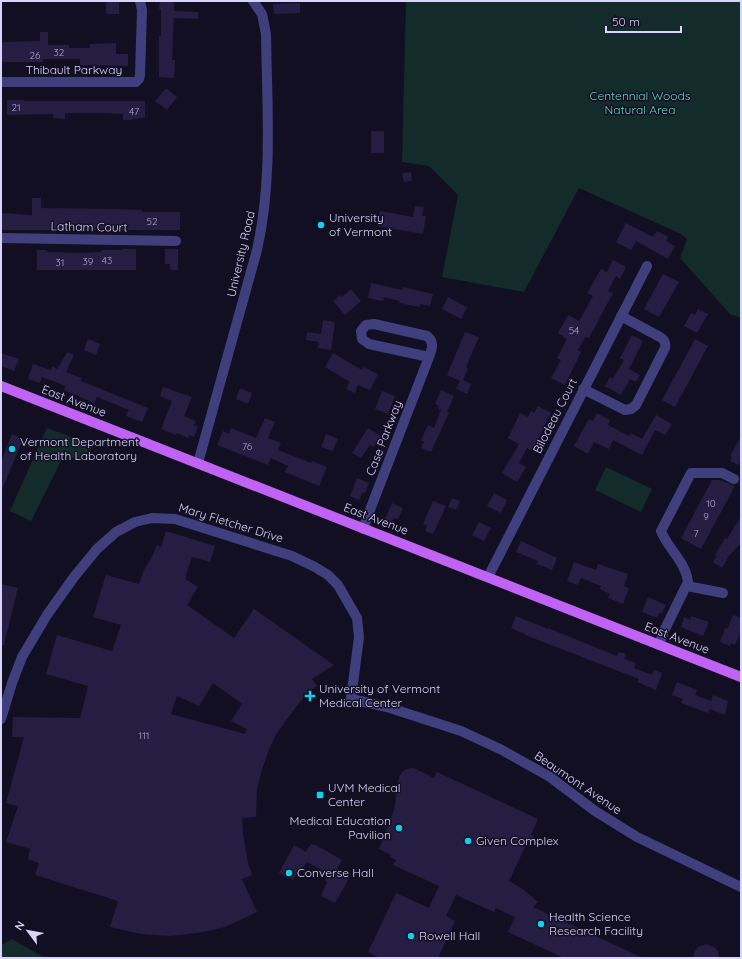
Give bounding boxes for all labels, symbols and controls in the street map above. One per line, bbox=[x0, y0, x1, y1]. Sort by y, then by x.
scale bar bbox=[606, 8, 681, 34]
text: 50 m bbox=[612, 14, 640, 29]
house number: 32 bbox=[54, 46, 65, 59]
house number: 26 bbox=[30, 49, 41, 62]
street label: Thibault Parkway bbox=[26, 62, 122, 77]
park label: Centennial Woods Natural Area bbox=[590, 88, 691, 117]
house number: 21 bbox=[11, 101, 21, 114]
house number: 47 bbox=[129, 105, 139, 118]
street label: University Road bbox=[223, 209, 258, 298]
place label: University of Vermont bbox=[329, 210, 392, 239]
house number: 52 bbox=[147, 215, 158, 228]
street label: Latham Court bbox=[51, 218, 127, 235]
marker: University of Vermont bbox=[316, 220, 326, 230]
house number: 43 bbox=[102, 254, 112, 267]
house number: 39 bbox=[83, 255, 94, 268]
house number: 31 bbox=[56, 256, 64, 269]
house number: 54 bbox=[569, 324, 579, 337]
street label: Bilodeau Court bbox=[529, 376, 580, 456]
street label: East Avenue bbox=[40, 381, 109, 420]
street label: Case Parkway bbox=[362, 398, 405, 478]
place label: Vermont Department of Health Laboratory bbox=[20, 434, 139, 463]
house number: 76 bbox=[242, 440, 253, 453]
marker: Vermont Department of Health Laboratory bbox=[7, 444, 17, 454]
house number: 10 bbox=[706, 497, 716, 510]
street label: Mary Fletcher Drive bbox=[177, 499, 286, 546]
street label: East Avenue bbox=[342, 499, 411, 538]
house number: 9 bbox=[703, 510, 709, 523]
house number: 7 bbox=[693, 527, 699, 540]
street label: East Avenue bbox=[643, 618, 712, 657]
place label: University of Vermont Medical Center bbox=[319, 681, 440, 710]
marker: University of Vermont Medical Center bbox=[304, 690, 316, 702]
house number: 111 bbox=[138, 729, 150, 742]
street label: Beaumont Avenue bbox=[532, 748, 625, 817]
place label: UVM Medical Center bbox=[328, 780, 401, 809]
marker: UVM Medical Center bbox=[315, 790, 325, 800]
place label: Medical Education Pavilion bbox=[290, 813, 391, 842]
marker: Medical Education Pavilion bbox=[394, 823, 404, 833]
place label: Given Complex bbox=[476, 833, 559, 848]
marker: Given Complex bbox=[463, 836, 473, 846]
place label: Converse Hall bbox=[297, 865, 374, 880]
marker: Converse Hall bbox=[284, 868, 294, 878]
place label: Health Science Research Facility bbox=[549, 909, 643, 938]
north arrow bbox=[8, 911, 48, 951]
text: N bbox=[11, 919, 28, 933]
marker: Health Science Research Facility bbox=[536, 919, 546, 929]
place label: Rowell Hall bbox=[419, 928, 480, 943]
marker: Rowell Hall bbox=[406, 931, 416, 941]

